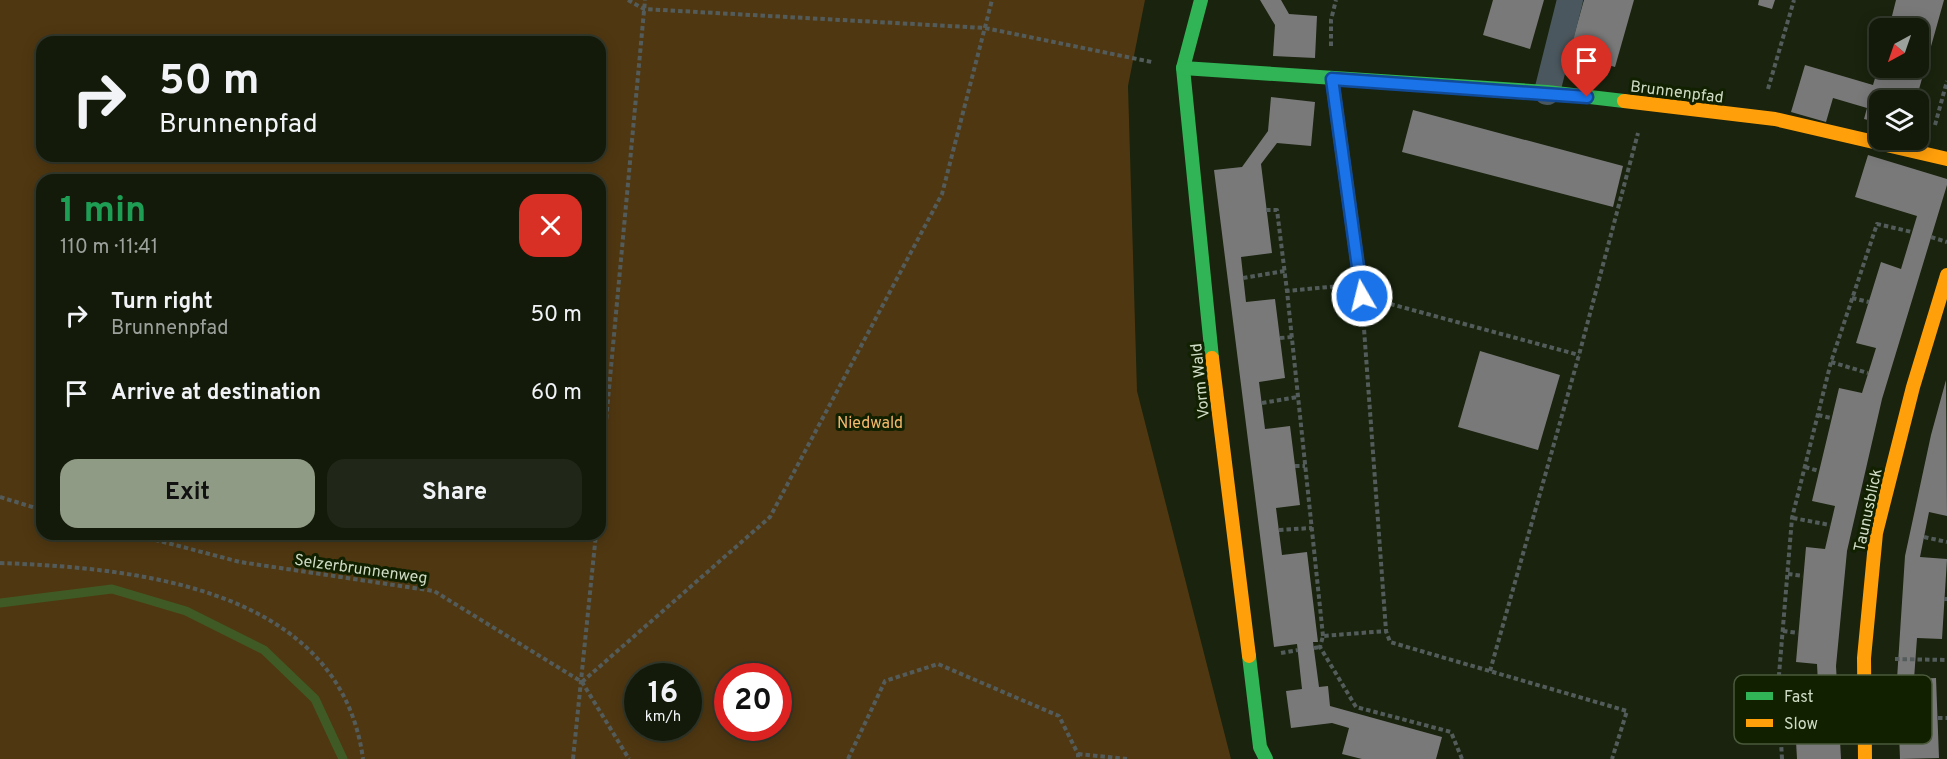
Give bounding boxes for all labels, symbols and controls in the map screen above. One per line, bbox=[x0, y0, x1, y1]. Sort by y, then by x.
north arrow bbox=[1869, 18, 1929, 78]
map controls bbox=[1869, 18, 1929, 150]
pin bbox=[1561, 35, 1612, 97]
icon: arrive bbox=[1570, 44, 1603, 77]
text: 50 m bbox=[159, 56, 260, 109]
icon: right bbox=[60, 60, 138, 138]
street label: Brunnenpfad bbox=[1629, 77, 1725, 109]
button: layers bbox=[1869, 90, 1929, 150]
text: Brunnenpfad bbox=[159, 108, 318, 142]
text: 1 min bbox=[60, 189, 146, 235]
button: close bbox=[519, 194, 582, 257]
text: 110 m · 11:41 bbox=[60, 235, 158, 261]
position arrow bbox=[1330, 264, 1394, 328]
text: Turn right bbox=[111, 289, 213, 316]
icon: right bbox=[60, 299, 93, 332]
text: 50 m bbox=[530, 302, 582, 329]
text: Brunnenpfad bbox=[111, 316, 228, 342]
street label: Vorm Wald bbox=[1187, 342, 1215, 419]
icon: arrive bbox=[60, 377, 93, 410]
text: Arrive at destination bbox=[111, 380, 321, 407]
text: 60 m bbox=[531, 380, 582, 407]
park label: Niedwald bbox=[837, 414, 903, 434]
button: Exit bbox=[60, 459, 315, 528]
button: Share bbox=[327, 459, 582, 528]
street label: Taunusblick bbox=[1850, 467, 1888, 554]
street label: Selzerbrunnenweg bbox=[293, 551, 429, 589]
speed limit sign: 20 bbox=[714, 663, 792, 741]
legend bbox=[1734, 675, 1932, 744]
text: 16 bbox=[648, 676, 678, 713]
text: Fast bbox=[1784, 688, 1814, 708]
text: km/h bbox=[645, 708, 681, 727]
text: Slow bbox=[1784, 715, 1818, 735]

